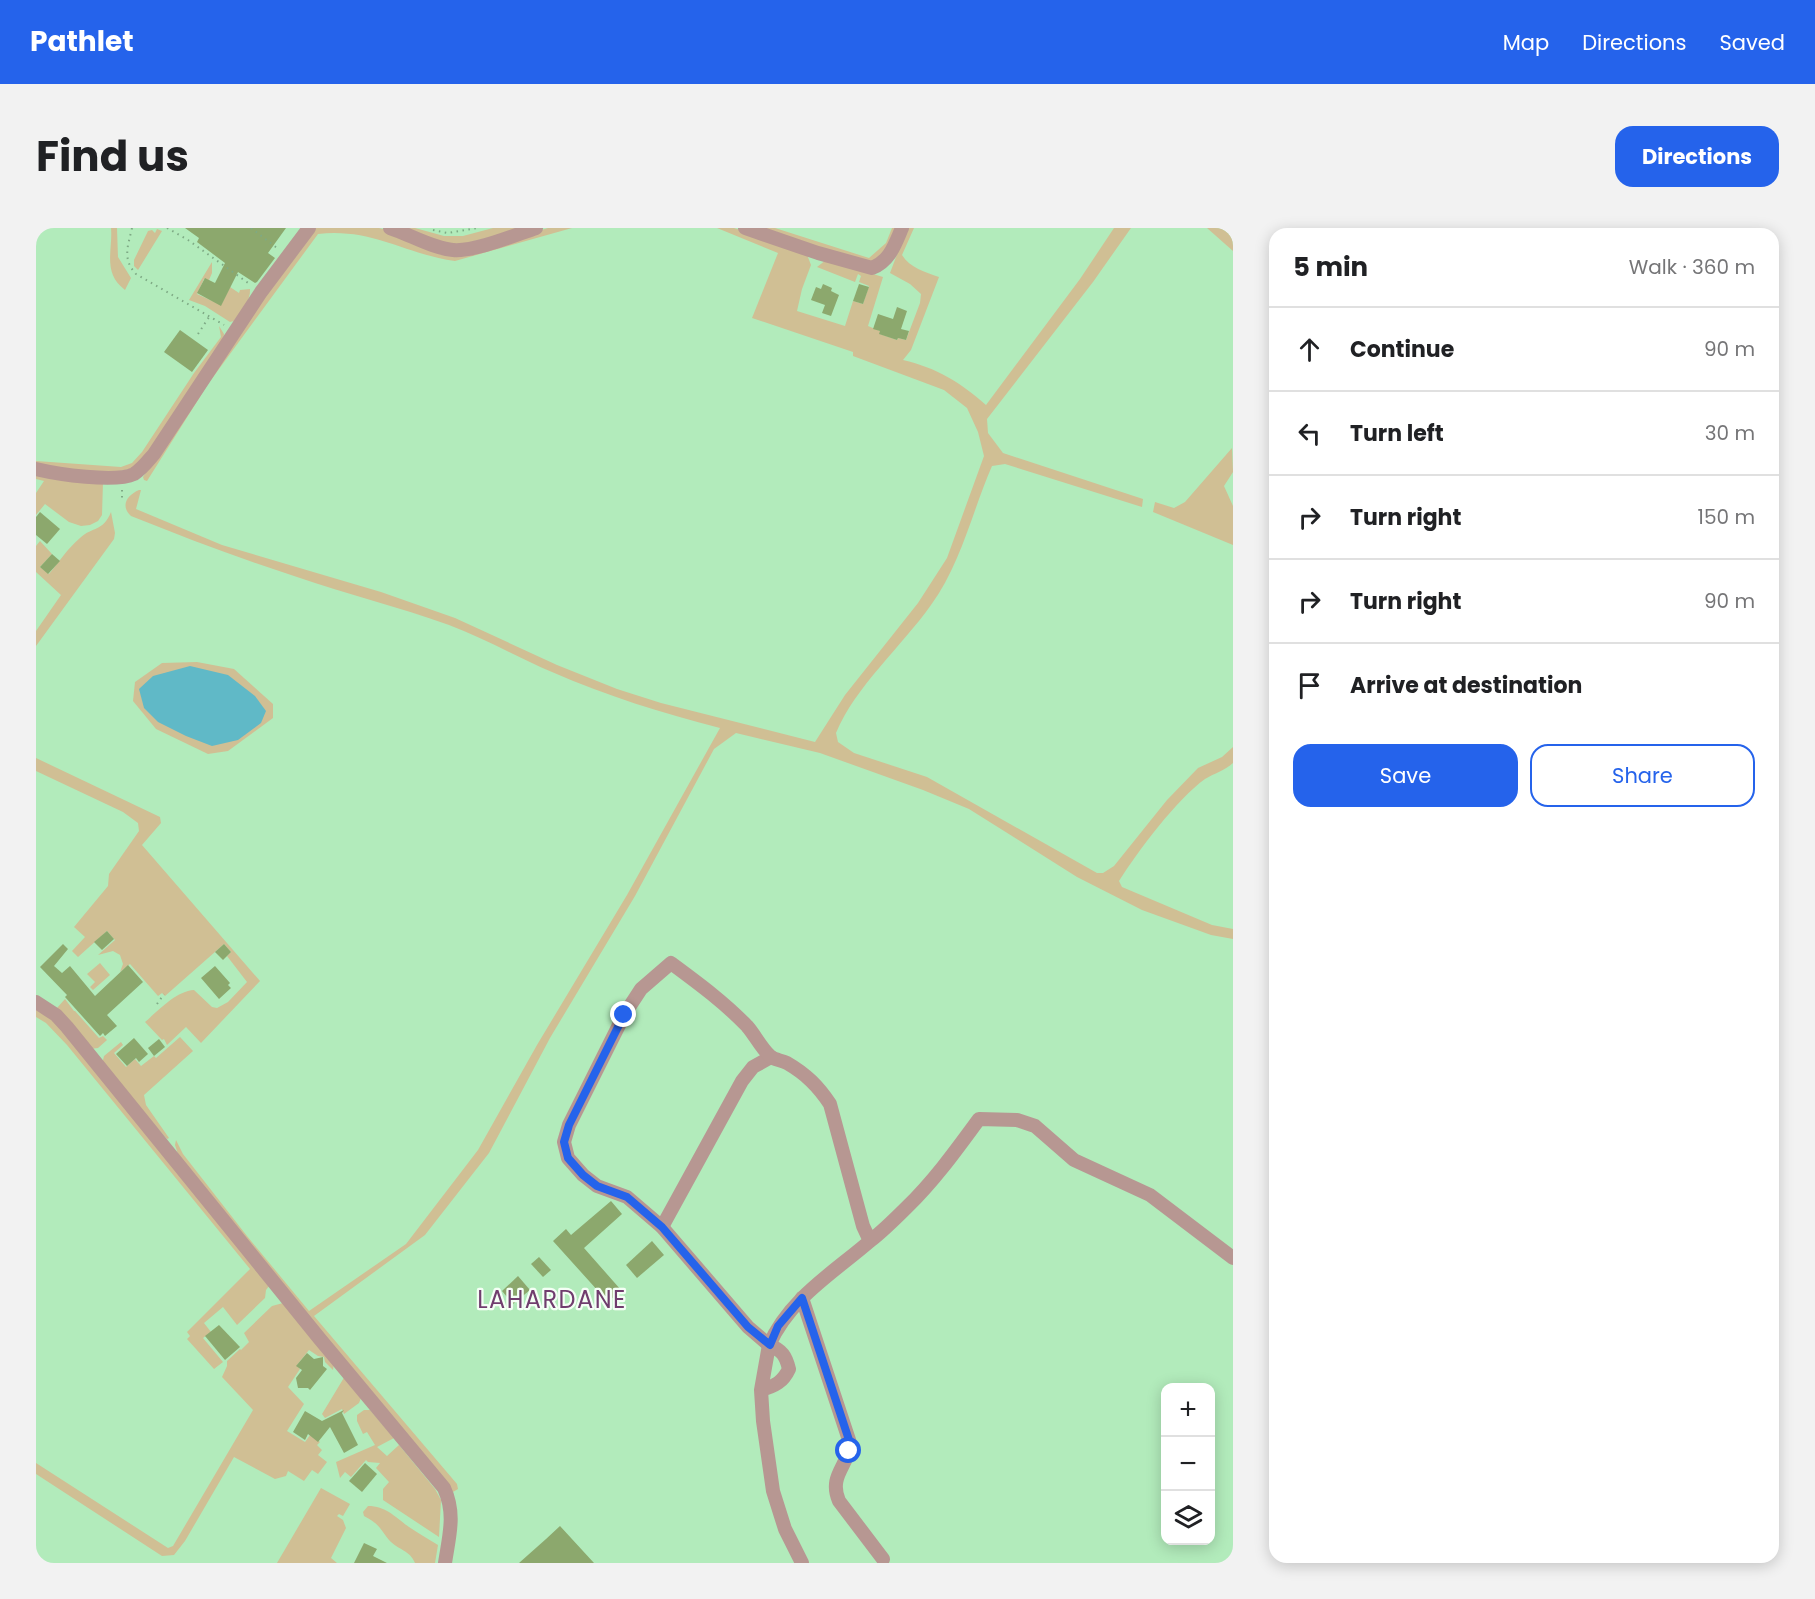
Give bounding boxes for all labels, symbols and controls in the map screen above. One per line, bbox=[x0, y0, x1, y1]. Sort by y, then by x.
text: Pathlet bbox=[30, 22, 134, 61]
text: Map bbox=[1503, 28, 1549, 57]
text: Directions bbox=[1582, 28, 1686, 57]
text: Saved bbox=[1719, 28, 1785, 57]
button: Directions bbox=[1615, 126, 1779, 187]
text: Find us bbox=[36, 127, 189, 186]
text: 5 min bbox=[1293, 249, 1368, 285]
text: Walk · 360 m bbox=[1629, 253, 1755, 281]
icon: ahead bbox=[1293, 333, 1326, 366]
text: Continue bbox=[1350, 334, 1454, 365]
text: 90 m bbox=[1704, 335, 1755, 363]
icon: left bbox=[1293, 417, 1326, 450]
text: Turn left bbox=[1350, 418, 1444, 449]
text: 30 m bbox=[1705, 419, 1755, 447]
icon: right bbox=[1293, 501, 1326, 534]
text: Turn right bbox=[1350, 502, 1461, 533]
text: 150 m bbox=[1698, 503, 1755, 531]
icon: right bbox=[1293, 585, 1326, 618]
text: Turn right bbox=[1350, 586, 1461, 617]
text: 90 m bbox=[1704, 587, 1755, 615]
icon: arrive bbox=[1293, 669, 1326, 702]
text: Arrive at destination bbox=[1350, 670, 1582, 701]
button: Save bbox=[1293, 744, 1518, 807]
button: Share bbox=[1530, 744, 1755, 807]
route end bbox=[610, 1001, 636, 1027]
district label: LAHARDANE bbox=[477, 1283, 627, 1316]
map controls bbox=[1161, 1383, 1215, 1545]
button: + bbox=[1161, 1383, 1215, 1437]
route start bbox=[835, 1437, 861, 1463]
button: − bbox=[1161, 1437, 1215, 1491]
button: layers bbox=[1161, 1491, 1215, 1545]

